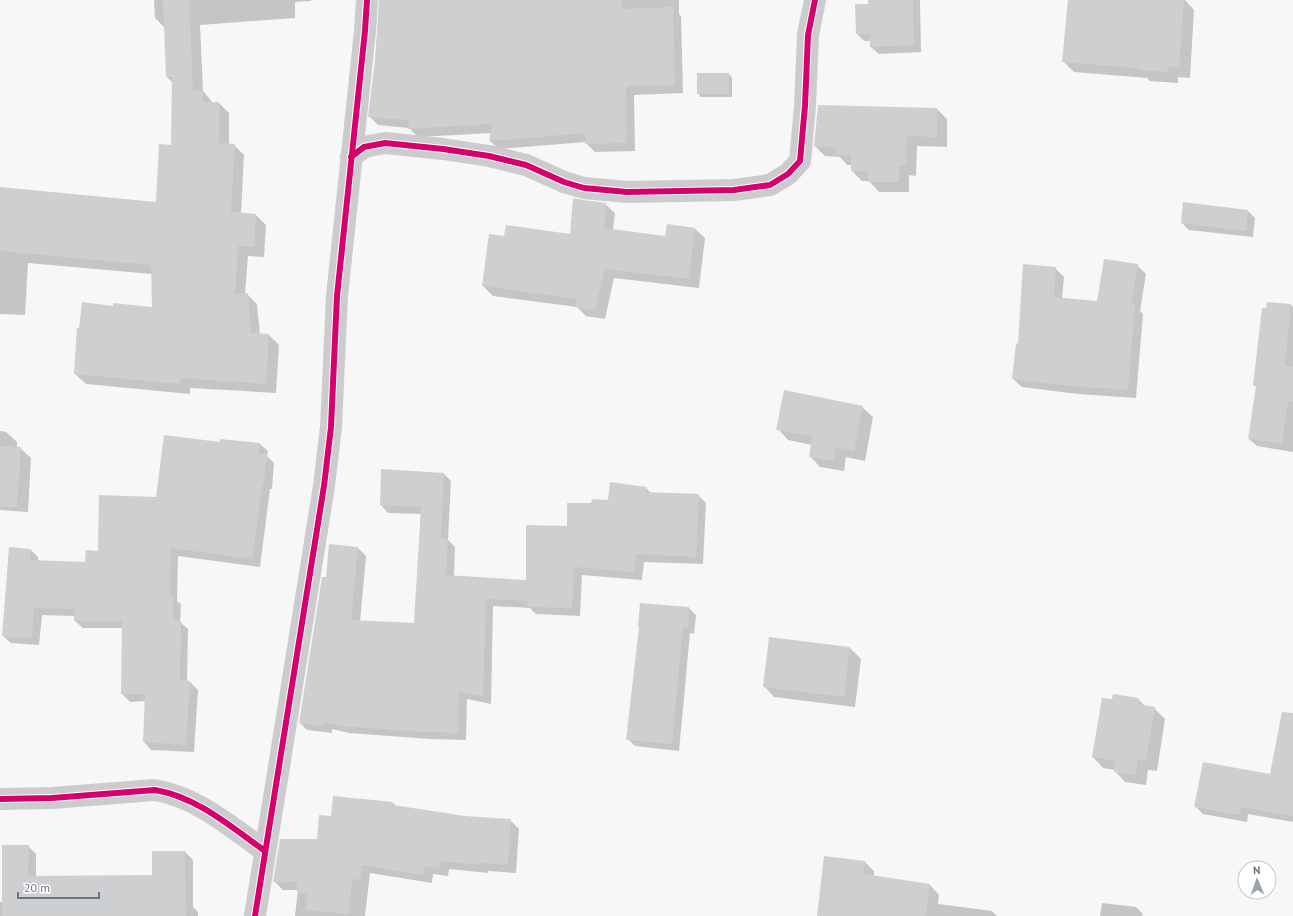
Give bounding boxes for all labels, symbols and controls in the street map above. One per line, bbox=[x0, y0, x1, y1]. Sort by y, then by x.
north arrow bbox=[1237, 860, 1277, 900]
text: N bbox=[1253, 863, 1261, 877]
scale bar bbox=[18, 874, 99, 900]
text: 20 m bbox=[24, 880, 50, 895]

